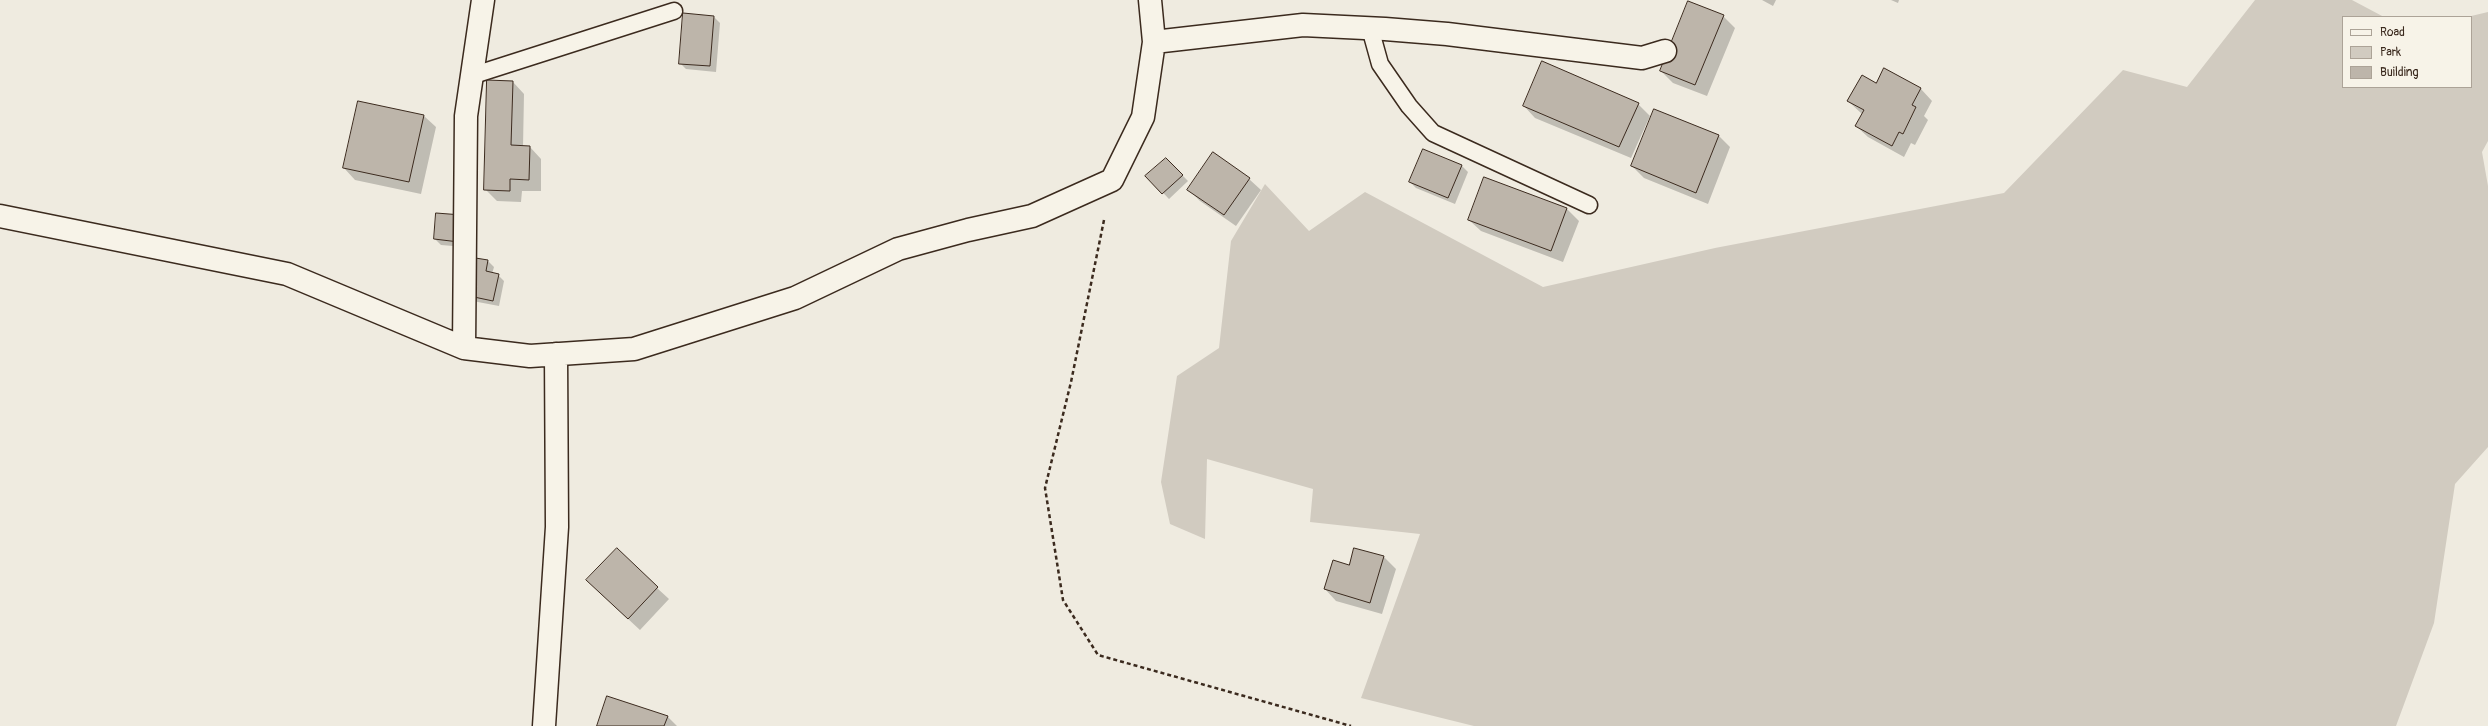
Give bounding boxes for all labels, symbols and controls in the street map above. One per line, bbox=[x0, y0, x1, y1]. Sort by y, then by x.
legend bbox=[2342, 16, 2472, 88]
text: Road bbox=[2380, 25, 2405, 40]
text: Park bbox=[2380, 45, 2401, 60]
text: Building bbox=[2380, 65, 2419, 80]

